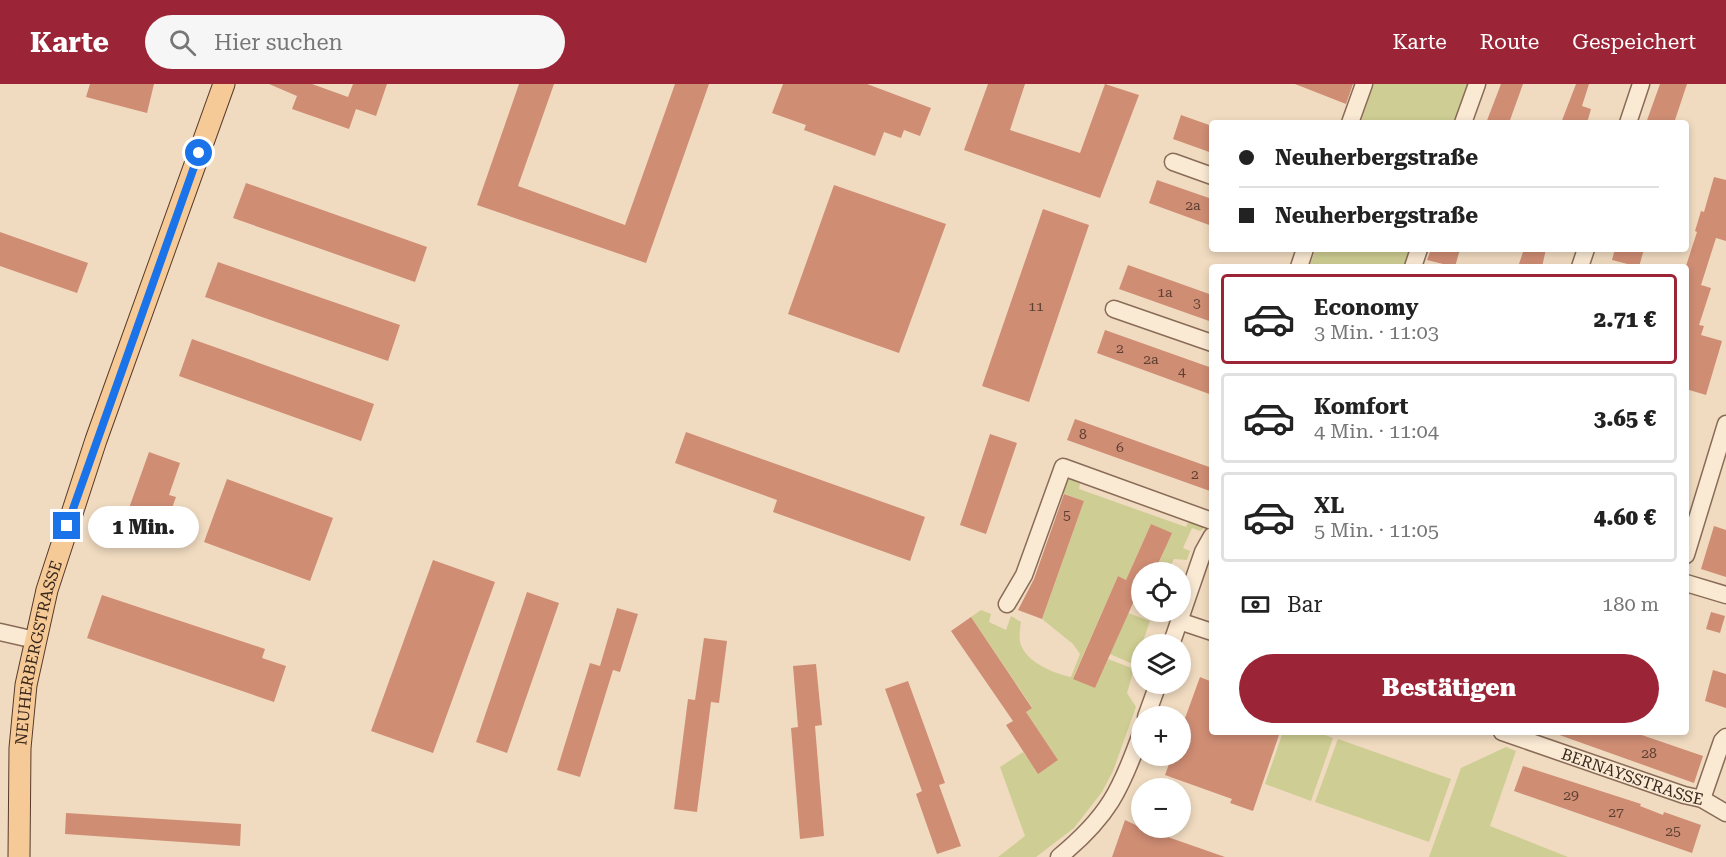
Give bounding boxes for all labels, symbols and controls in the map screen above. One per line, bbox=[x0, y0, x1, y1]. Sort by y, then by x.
search box bbox=[145, 15, 565, 69]
text: Karte bbox=[30, 26, 109, 59]
icon: search bbox=[166, 26, 199, 59]
text: Hier suchen bbox=[214, 30, 343, 55]
text: Karte bbox=[1392, 30, 1447, 54]
text: Route bbox=[1480, 30, 1539, 54]
text: Gespeichert bbox=[1572, 30, 1696, 54]
route start bbox=[185, 139, 212, 166]
text: Neuherbergstraße bbox=[1275, 145, 1478, 170]
house number: 2a bbox=[1185, 197, 1201, 213]
text: Neuherbergstraße bbox=[1275, 203, 1478, 228]
house number: 1a bbox=[1157, 284, 1173, 300]
icon: car bbox=[1242, 292, 1296, 346]
house number: 3 bbox=[1193, 295, 1201, 311]
text: Economy bbox=[1314, 295, 1418, 320]
house number: 11 bbox=[1028, 298, 1044, 314]
text: 2.71 € bbox=[1594, 307, 1656, 332]
text: 3 Min. · 11:03 bbox=[1314, 320, 1439, 344]
house number: 2 bbox=[1116, 340, 1124, 356]
house number: 2a bbox=[1143, 351, 1159, 367]
house number: 4 bbox=[1178, 363, 1186, 379]
icon: car bbox=[1242, 391, 1296, 445]
text: Komfort bbox=[1314, 394, 1409, 419]
text: 3.65 € bbox=[1594, 406, 1656, 431]
text: 4 Min. · 11:04 bbox=[1314, 419, 1439, 443]
house number: 8 bbox=[1079, 426, 1087, 442]
house number: 6 bbox=[1116, 439, 1124, 455]
house number: 2 bbox=[1191, 466, 1199, 482]
icon: car bbox=[1242, 490, 1296, 544]
text: XL bbox=[1314, 493, 1344, 518]
callout: 1 Min. bbox=[88, 505, 199, 547]
text: 4.60 € bbox=[1594, 505, 1656, 530]
house number: 5 bbox=[1063, 507, 1071, 523]
route end bbox=[53, 512, 80, 539]
text: 1 Min. bbox=[112, 515, 175, 539]
text: 5 Min. · 11:05 bbox=[1314, 518, 1439, 542]
street label: NEUHERBERGSTRASSE bbox=[11, 558, 66, 746]
map controls bbox=[1131, 562, 1191, 838]
button: locate bbox=[1131, 562, 1191, 622]
icon: cash bbox=[1239, 588, 1272, 621]
text: Bar bbox=[1287, 592, 1323, 617]
text: 180 m bbox=[1602, 592, 1659, 616]
button: layers bbox=[1131, 634, 1191, 694]
button: Bestätigen bbox=[1239, 654, 1659, 723]
button: + bbox=[1131, 706, 1191, 766]
street label: BERNAYSSTRASSE bbox=[1559, 744, 1705, 809]
house number: 28 bbox=[1641, 745, 1657, 761]
button: − bbox=[1131, 778, 1191, 838]
house number: 29 bbox=[1563, 787, 1579, 803]
house number: 27 bbox=[1608, 804, 1624, 820]
house number: 25 bbox=[1665, 823, 1681, 839]

